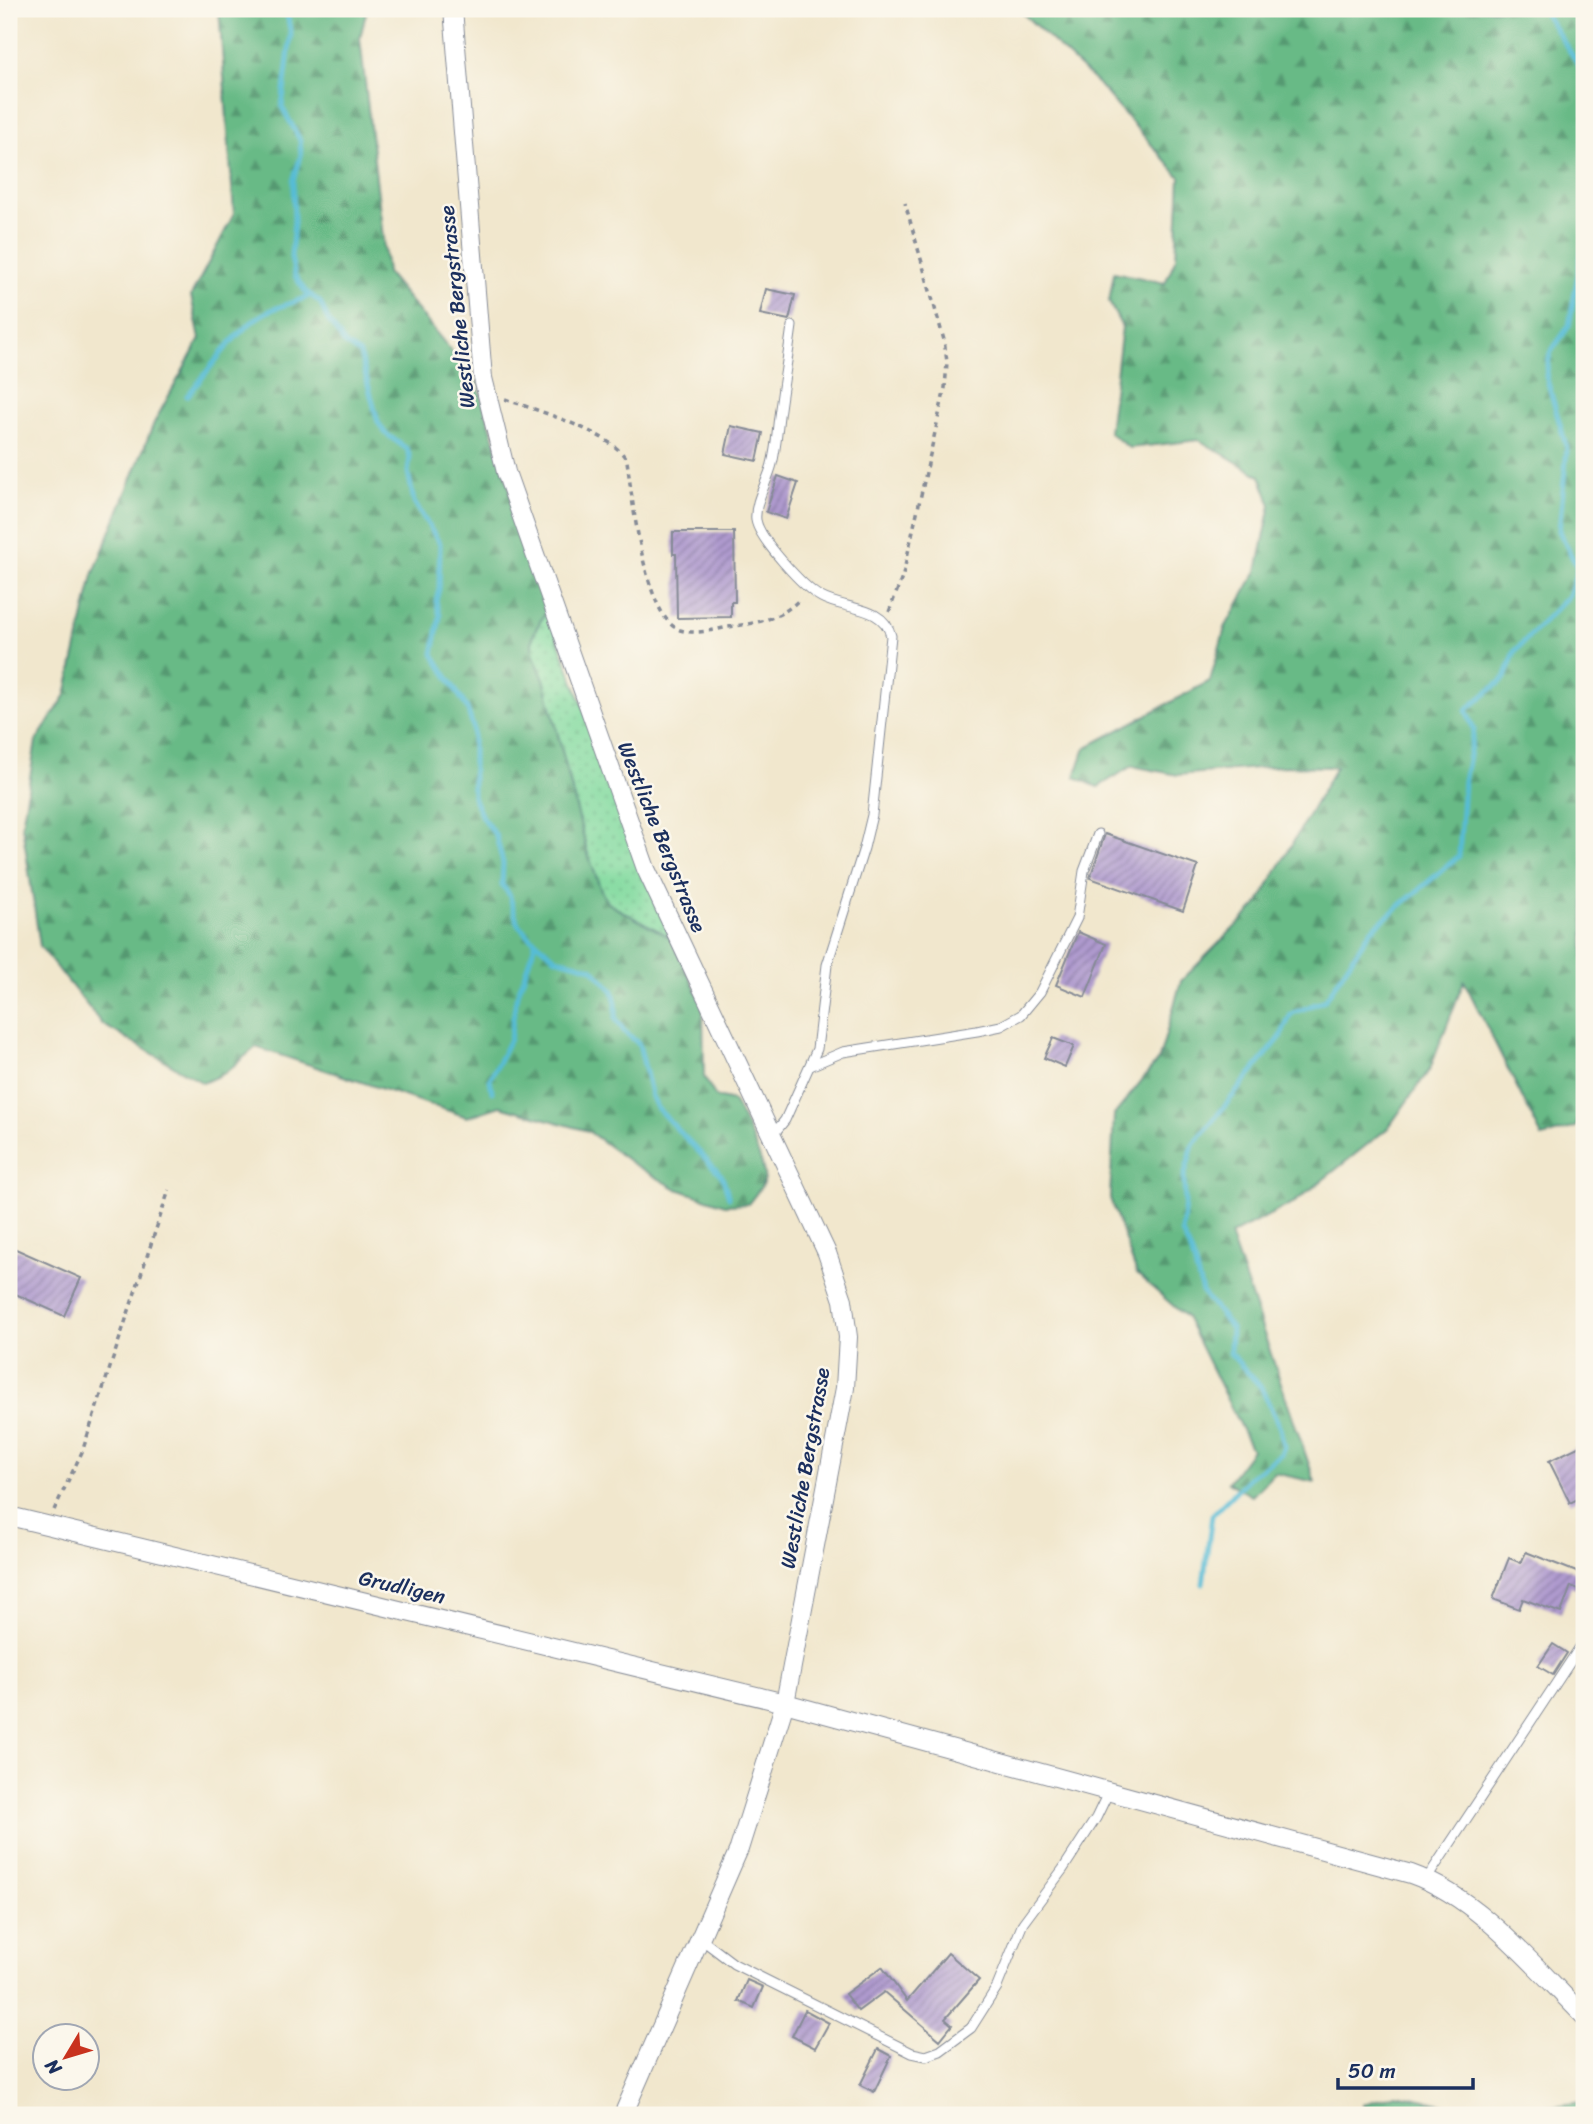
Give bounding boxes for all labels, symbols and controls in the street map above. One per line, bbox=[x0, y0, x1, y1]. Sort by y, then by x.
street label: Westliche Bergstrasse bbox=[427, 204, 487, 410]
street label: Westliche Bergstrasse bbox=[606, 735, 718, 939]
street label: Westliche Bergstrasse bbox=[769, 1364, 841, 1572]
street label: Grudligen bbox=[355, 1559, 449, 1615]
north arrow bbox=[32, 2022, 102, 2092]
scale bar bbox=[1338, 2047, 1472, 2091]
text: N bbox=[35, 2051, 71, 2083]
text: 50 m bbox=[1348, 2052, 1396, 2090]

